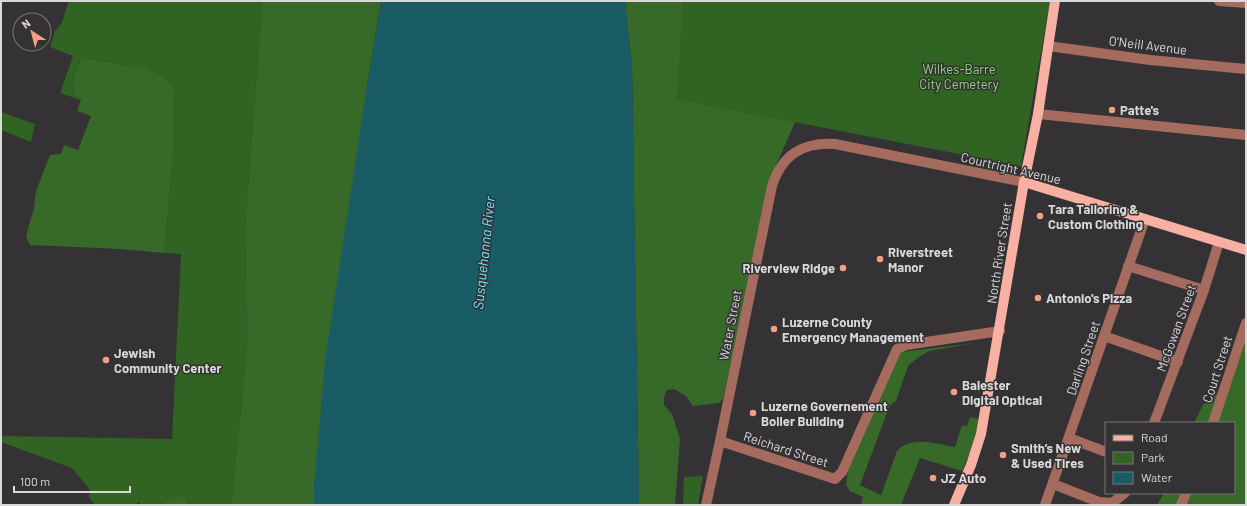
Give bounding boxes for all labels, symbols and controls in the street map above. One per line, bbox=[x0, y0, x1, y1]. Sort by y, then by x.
north arrow bbox=[12, 12, 52, 52]
text: N bbox=[19, 16, 33, 31]
street label: O'Neill Avenue bbox=[1108, 32, 1188, 58]
park label: Wilkes-Barre City Cemetery bbox=[919, 61, 999, 92]
place label: Patte's bbox=[1120, 102, 1160, 118]
marker: Patte's bbox=[1107, 105, 1117, 115]
street label: Courtright Avenue bbox=[959, 149, 1063, 187]
water label: Susquehanna River bbox=[469, 195, 498, 310]
street label: North River Street bbox=[983, 201, 1015, 305]
place label: Tara Tailoring & Custom Clothing bbox=[1048, 201, 1143, 232]
marker: Tara Tailoring & Custom Clothing bbox=[1035, 211, 1045, 221]
place label: Riverstreet Manor bbox=[888, 244, 953, 275]
marker: Riverstreet Manor bbox=[875, 254, 885, 264]
place label: Riverview Ridge bbox=[743, 260, 835, 276]
marker: Riverview Ridge bbox=[838, 263, 848, 273]
street label: McGowan Street bbox=[1153, 282, 1199, 374]
street label: Water Street bbox=[715, 288, 745, 362]
place label: Antonio's Pizza bbox=[1046, 290, 1132, 306]
marker: Antonio's Pizza bbox=[1033, 293, 1043, 303]
place label: Luzerne County Emergency Management bbox=[782, 314, 924, 345]
street label: Darling Street bbox=[1063, 319, 1103, 397]
marker: Luzerne County Emergency Management bbox=[769, 324, 779, 334]
street label: Court Street bbox=[1199, 333, 1235, 405]
place label: Jewish Community Center bbox=[114, 345, 221, 376]
marker: Jewish Community Center bbox=[101, 355, 111, 365]
place label: Balester Digital Optical bbox=[962, 377, 1042, 408]
marker: Balester Digital Optical bbox=[949, 387, 959, 397]
place label: Luzerne Governement Boiler Building bbox=[761, 398, 888, 429]
marker: Luzerne Governement Boiler Building bbox=[748, 408, 758, 418]
legend bbox=[1105, 422, 1235, 494]
street label: Reichard Street bbox=[741, 428, 831, 470]
text: Road bbox=[1141, 430, 1168, 444]
place label: Smith’s New & Used Tires bbox=[1011, 440, 1084, 471]
marker: Smith’s New & Used Tires bbox=[998, 450, 1008, 460]
text: Park bbox=[1141, 450, 1165, 464]
scale bar bbox=[14, 468, 130, 494]
place label: JZ Auto bbox=[941, 470, 986, 486]
text: Water bbox=[1141, 470, 1173, 484]
marker: JZ Auto bbox=[928, 473, 938, 483]
text: 100 m bbox=[20, 474, 50, 488]

